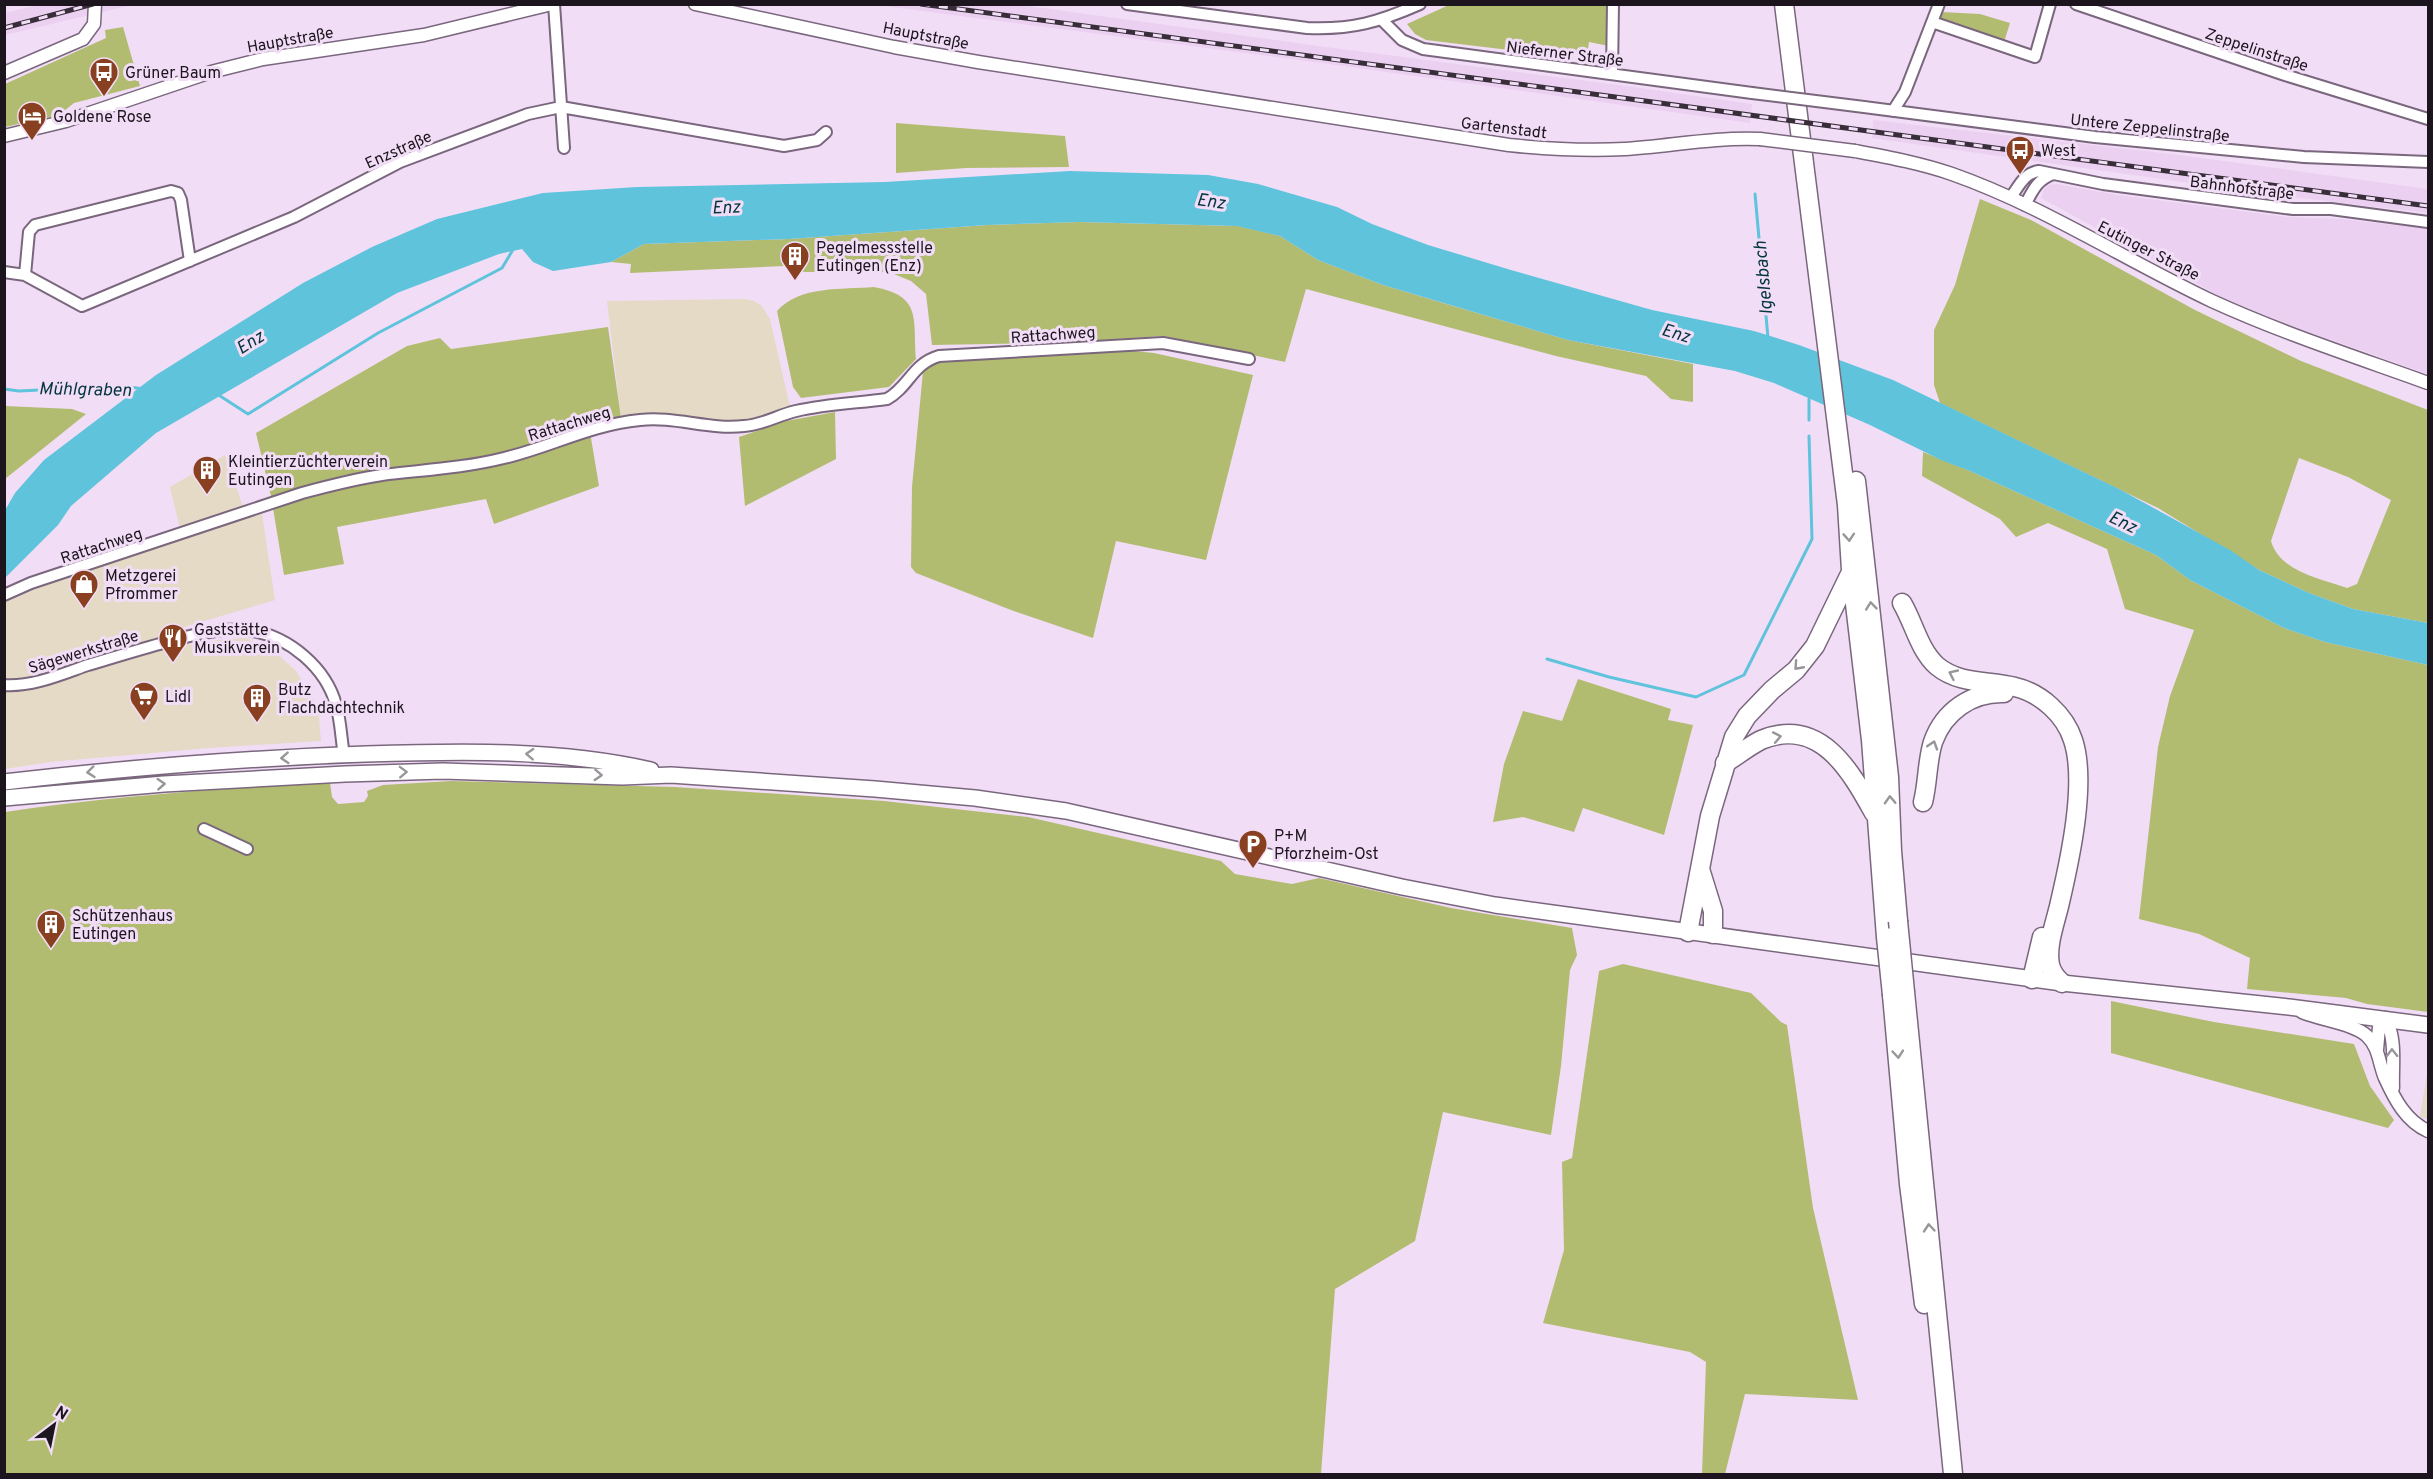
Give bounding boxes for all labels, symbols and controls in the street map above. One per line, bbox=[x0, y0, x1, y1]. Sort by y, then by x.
street label: Hauptstraße bbox=[881, 19, 971, 55]
street label: Hauptstraße bbox=[245, 24, 335, 58]
street label: Zeppelinstraße bbox=[2202, 25, 2311, 77]
street label: Nieferner Straße bbox=[1505, 38, 1625, 72]
bus stop icon: Grüner Baum bbox=[88, 56, 120, 98]
place label: Grüner Baum bbox=[125, 64, 221, 84]
hotel icon: Goldene Rose bbox=[16, 100, 48, 142]
place label: Goldene Rose bbox=[53, 108, 151, 128]
street label: Untere Zeppelinstraße bbox=[2069, 111, 2230, 147]
street label: Gartenstadt bbox=[1460, 114, 1548, 144]
street label: Enzstraße bbox=[362, 127, 435, 174]
bus stop icon: West bbox=[2004, 134, 2036, 176]
place label: West bbox=[2041, 142, 2076, 162]
street label: Bahnhofstraße bbox=[2189, 173, 2295, 205]
water label: Enz bbox=[1195, 189, 1228, 216]
water label: Enz bbox=[711, 196, 742, 220]
street label: Eutinger Straße bbox=[2094, 217, 2202, 286]
place label: Pegelmessstelle Eutingen (Enz) bbox=[816, 239, 933, 277]
building icon: Pegelmessstelle Eutingen (Enz) bbox=[779, 240, 811, 282]
water label: Igelsbach bbox=[1750, 240, 1779, 316]
water label: Enz bbox=[1659, 319, 1694, 350]
street label: Rattachweg bbox=[1010, 323, 1096, 349]
water label: Enz bbox=[233, 325, 270, 361]
water label: Mühlgraben bbox=[38, 378, 132, 403]
street label: Rattachweg bbox=[526, 403, 613, 447]
place label: Kleintierzüchterverein Eutingen bbox=[228, 453, 388, 491]
building icon: Kleintierzüchterverein Eutingen bbox=[191, 454, 223, 496]
water label: Enz bbox=[2104, 507, 2141, 541]
street label: Rattachweg bbox=[58, 524, 145, 570]
one-way arrow bbox=[1842, 533, 1855, 542]
place label: Metzgerei Pfrommer bbox=[105, 567, 178, 605]
shop icon: Metzgerei Pfrommer bbox=[68, 568, 100, 610]
one-way arrow bbox=[1865, 602, 1878, 611]
place label: Gaststätte Musikverein bbox=[194, 621, 280, 659]
restaurant icon: Gaststätte Musikverein bbox=[157, 622, 189, 664]
street label: Sägewerkstraße bbox=[26, 627, 141, 679]
one-way arrow bbox=[1794, 659, 1805, 670]
one-way arrow bbox=[1948, 670, 1959, 682]
supermarket icon: Lidl bbox=[128, 680, 160, 722]
place label: Butz Flachdachtechnik bbox=[278, 681, 405, 719]
building icon: Butz Flachdachtechnik bbox=[241, 682, 273, 724]
place label: Lidl bbox=[165, 688, 191, 708]
one-way arrow bbox=[1772, 731, 1782, 744]
one-way arrow bbox=[1926, 740, 1939, 750]
one-way arrow bbox=[526, 748, 535, 761]
one-way arrow bbox=[281, 751, 290, 764]
one-way arrow bbox=[86, 765, 95, 778]
one-way arrow bbox=[399, 765, 408, 778]
one-way arrow bbox=[594, 769, 603, 782]
one-way arrow bbox=[157, 778, 166, 791]
one-way arrow bbox=[1884, 796, 1896, 805]
place label: P+M Pforzheim-Ost bbox=[1274, 827, 1379, 865]
parking icon: P+M Pforzheim-Ost bbox=[1237, 828, 1269, 870]
place label: Schützenhaus Eutingen bbox=[72, 907, 173, 945]
building icon: Schützenhaus Eutingen bbox=[35, 908, 67, 950]
one-way arrow bbox=[1891, 1049, 1904, 1058]
one-way arrow bbox=[2386, 1049, 2398, 1058]
one-way arrow bbox=[1923, 1224, 1936, 1233]
north arrow bbox=[24, 1395, 84, 1455]
text: N bbox=[51, 1402, 71, 1426]

